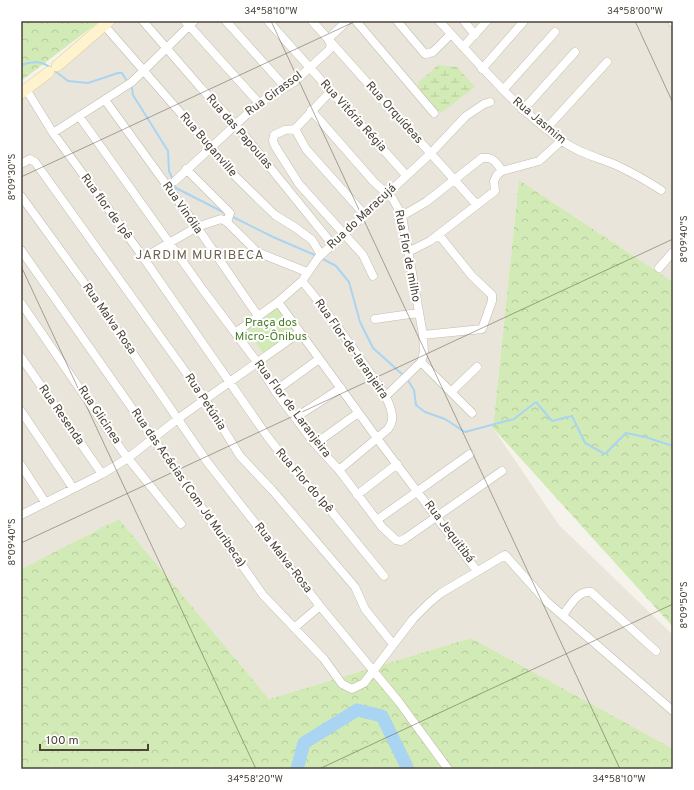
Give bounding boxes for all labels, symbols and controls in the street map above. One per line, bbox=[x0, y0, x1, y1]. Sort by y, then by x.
text: 34°58'10"W bbox=[244, 5, 298, 18]
text: 34°58'00"W bbox=[607, 5, 663, 18]
street label: Rua Girassol bbox=[242, 68, 306, 120]
street label: Rua Vitória Régia bbox=[316, 76, 390, 156]
street label: Rua Orquídeas bbox=[362, 78, 426, 148]
street label: Rua das Papoulas bbox=[202, 91, 276, 173]
street label: Rua Jasmim bbox=[509, 94, 569, 148]
street label: Rua Buganville bbox=[176, 109, 240, 181]
text: 8°09'30"S bbox=[6, 153, 19, 201]
street label: Rua flor de Ipê bbox=[77, 171, 135, 243]
street label: Rua Vinólia bbox=[158, 179, 206, 237]
street label: Rua do Maracujá bbox=[324, 181, 400, 253]
street label: Rua Flor de milho bbox=[390, 208, 424, 304]
text: 8°09'40"S bbox=[678, 215, 691, 263]
district label: JARDIM MURIBECA bbox=[135, 248, 265, 264]
street label: Rua Malva Rosa bbox=[78, 280, 140, 358]
street label: Rua Flor-de-laranjeira bbox=[310, 296, 392, 402]
park label: Praça dos Micro-Ônibus bbox=[235, 315, 307, 345]
street label: Rua Flor de Laranjeira bbox=[250, 357, 334, 461]
street label: Rua Petúnia bbox=[181, 370, 229, 434]
street label: Rua Resenda bbox=[34, 382, 88, 448]
street label: Rua Glicinea bbox=[74, 383, 124, 447]
street label: Rua das Acácias (Com Jd Muribeca) bbox=[127, 405, 249, 571]
street label: Rua Flor do Ipê bbox=[271, 445, 337, 517]
street label: Rua Jequitibá bbox=[420, 498, 478, 566]
text: 8°09'40"S bbox=[6, 518, 19, 566]
street label: Rua Malva-Rosa bbox=[250, 519, 316, 597]
text: 8°09'50"S bbox=[678, 581, 691, 629]
scale bar bbox=[40, 726, 148, 752]
text: 100 m bbox=[46, 733, 79, 749]
text: 34°58'20"W bbox=[227, 773, 283, 786]
text: 34°58'10"W bbox=[592, 773, 646, 786]

